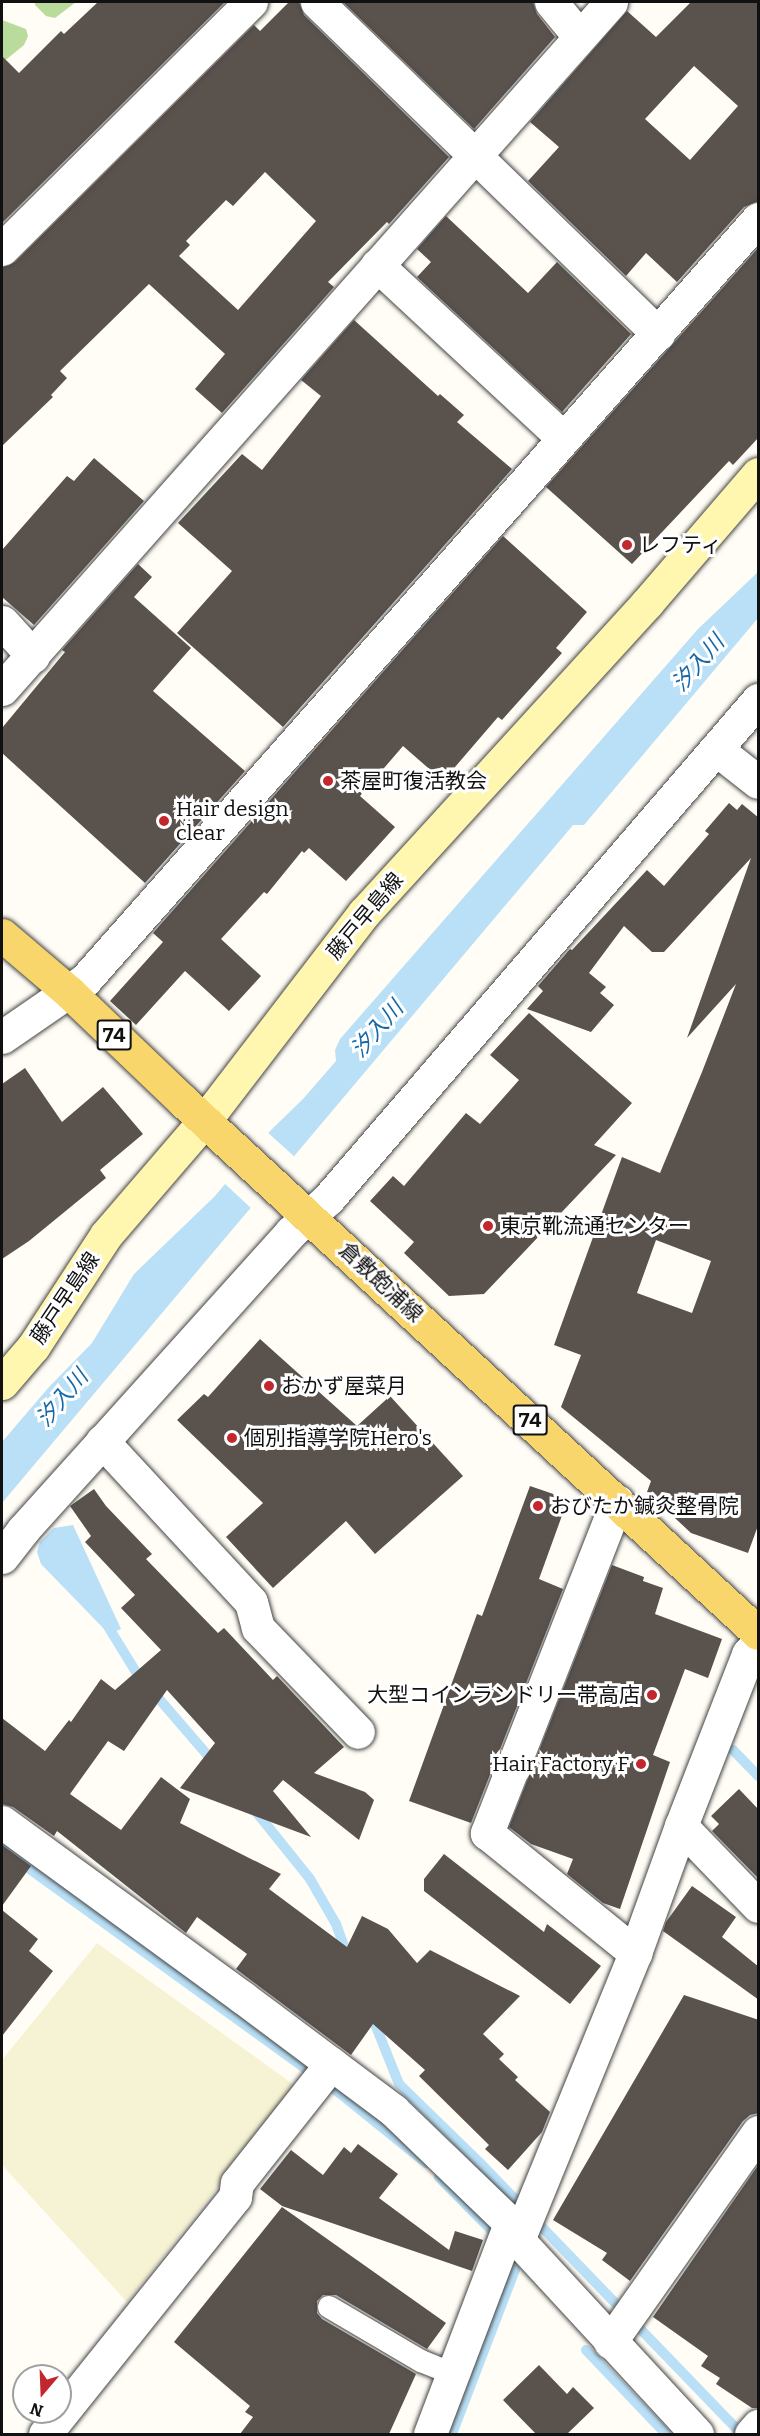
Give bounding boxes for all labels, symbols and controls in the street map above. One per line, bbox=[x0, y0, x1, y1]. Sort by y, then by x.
place label: レフティ bbox=[639, 532, 723, 558]
marker: レフティ bbox=[620, 538, 634, 552]
water label: 汐入川 bbox=[666, 629, 730, 697]
place label: 茶屋町復活教会 bbox=[340, 768, 487, 794]
marker: 茶屋町復活教会 bbox=[321, 774, 335, 788]
place label: Hair design clear bbox=[176, 796, 289, 846]
marker: Hair design clear bbox=[157, 814, 171, 828]
street label: 藤戸早島線 bbox=[322, 868, 408, 964]
water label: 汐入川 bbox=[345, 995, 409, 1063]
road number: 74 bbox=[96, 1018, 132, 1052]
place label: 東京靴流通センター bbox=[500, 1213, 689, 1239]
marker: 東京靴流通センター bbox=[481, 1219, 495, 1233]
street label: 倉敷飽浦線 bbox=[334, 1237, 428, 1327]
street label: 藤戸早島線 bbox=[25, 1247, 105, 1349]
water label: 汐入川 bbox=[31, 1364, 93, 1432]
place label: おかず屋菜月 bbox=[281, 1373, 407, 1399]
marker: おかず屋菜月 bbox=[262, 1379, 276, 1393]
road number: 74 bbox=[512, 1403, 548, 1437]
place label: 個別指導学院Hero's bbox=[244, 1425, 432, 1451]
marker: 個別指導学院Hero's bbox=[225, 1431, 239, 1445]
place label: おびたか鍼灸整骨院 bbox=[550, 1493, 739, 1519]
marker: おびたか鍼灸整骨院 bbox=[531, 1499, 545, 1513]
place label: 大型コインランドリー帯高店 bbox=[367, 1682, 640, 1708]
marker: 大型コインランドリー帯高店 bbox=[645, 1688, 659, 1702]
place label: Hair Factory F bbox=[492, 1751, 629, 1777]
marker: Hair Factory F bbox=[634, 1757, 648, 1771]
north arrow bbox=[12, 2364, 72, 2424]
text: N bbox=[28, 2399, 46, 2421]

